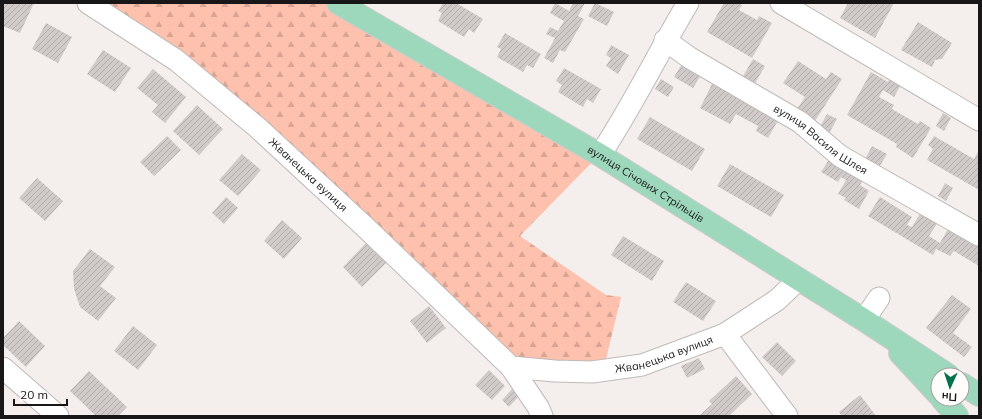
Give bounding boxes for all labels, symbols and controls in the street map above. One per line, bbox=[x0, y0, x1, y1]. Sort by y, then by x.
street label: вулиця Василя Шлея bbox=[771, 101, 870, 177]
street label: Жванецька вулиця bbox=[266, 135, 351, 215]
street label: вулиця Січових Стрільців bbox=[585, 142, 707, 225]
street label: Жванецька вулиця bbox=[614, 332, 715, 376]
north arrow bbox=[930, 367, 970, 407]
scale bar bbox=[14, 381, 67, 407]
text: 20 m bbox=[20, 387, 48, 402]
text: Пн bbox=[941, 390, 957, 404]

